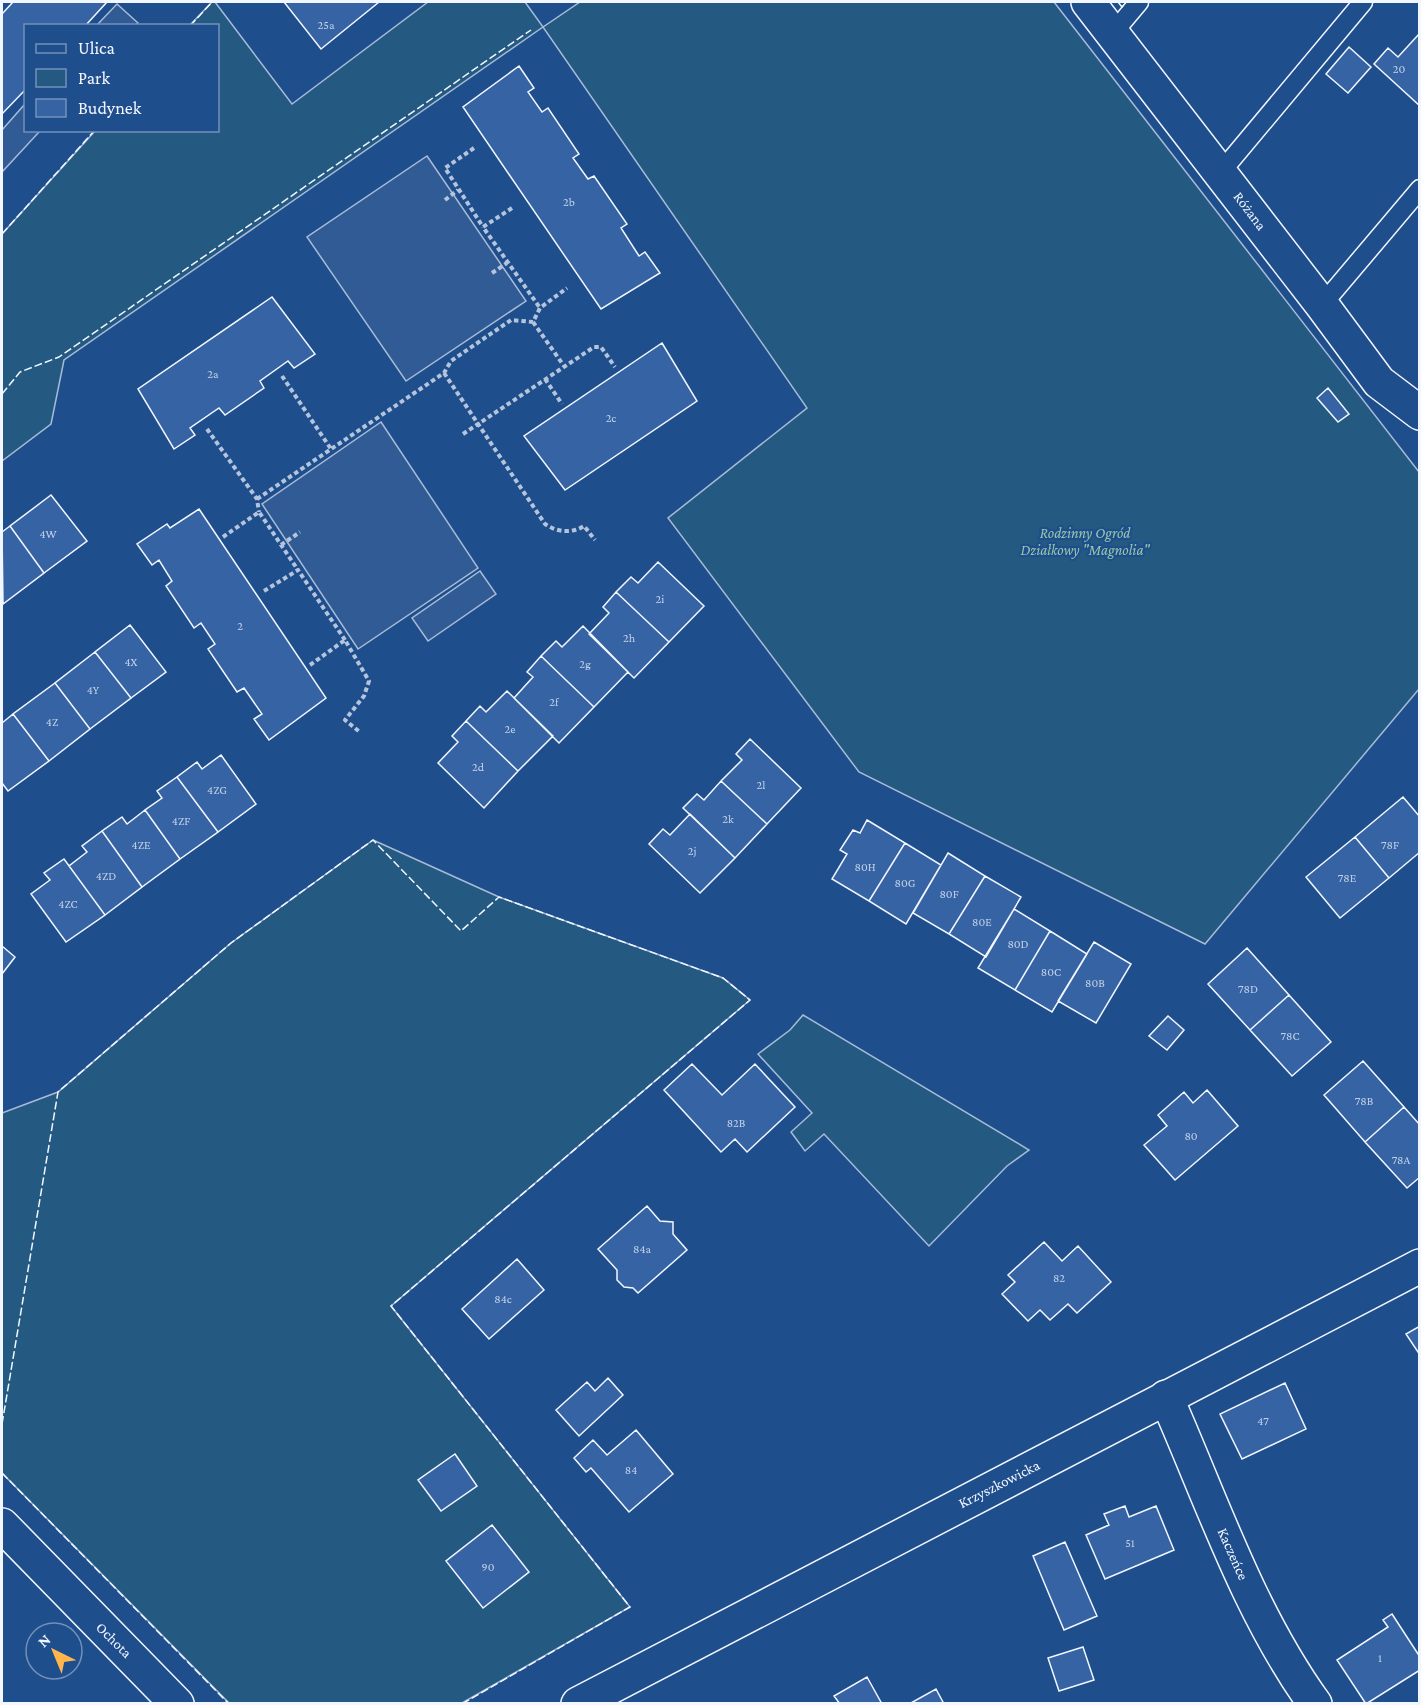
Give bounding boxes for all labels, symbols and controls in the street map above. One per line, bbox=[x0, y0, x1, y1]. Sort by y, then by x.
house number: 25a bbox=[318, 18, 335, 32]
legend bbox=[24, 24, 219, 132]
text: Ulica bbox=[78, 38, 115, 58]
house number: 20 bbox=[1393, 62, 1405, 76]
text: Park bbox=[78, 68, 110, 88]
text: Budynek bbox=[78, 98, 142, 118]
street label: Różana bbox=[1230, 189, 1270, 233]
house number: 2b bbox=[563, 195, 575, 209]
house number: 2a bbox=[207, 367, 219, 381]
house number: 2c bbox=[606, 411, 616, 425]
park label: Rodzinny Ogród Działkowy "Magnolia" bbox=[1020, 525, 1150, 559]
house number: 4W bbox=[39, 527, 57, 541]
house number: 2i bbox=[656, 592, 664, 606]
house number: 2 bbox=[237, 619, 243, 633]
house number: 2h bbox=[623, 631, 636, 645]
house number: 4X bbox=[125, 655, 138, 669]
house number: 2g bbox=[579, 657, 591, 671]
house number: 4Y bbox=[87, 683, 100, 697]
house number: 2f bbox=[549, 695, 560, 709]
house number: 4Z bbox=[46, 715, 58, 729]
house number: 2e bbox=[505, 722, 516, 736]
house number: 2d bbox=[472, 760, 485, 774]
house number: 2l bbox=[757, 778, 765, 792]
house number: 4ZG bbox=[207, 783, 227, 797]
house number: 2k bbox=[722, 812, 734, 826]
house number: 4ZF bbox=[172, 814, 190, 828]
house number: 4ZE bbox=[132, 838, 151, 852]
house number: 78F bbox=[1381, 838, 1399, 852]
house number: 2j bbox=[688, 844, 696, 858]
house number: 80H bbox=[854, 860, 876, 874]
house number: 4ZD bbox=[96, 869, 116, 883]
house number: 78E bbox=[1338, 871, 1357, 885]
house number: 80G bbox=[895, 876, 916, 890]
house number: 80F bbox=[939, 887, 959, 901]
house number: 4ZC bbox=[58, 897, 78, 911]
house number: 80E bbox=[972, 915, 992, 929]
house number: 80D bbox=[1007, 937, 1029, 951]
house number: 80C bbox=[1041, 965, 1061, 979]
house number: 80B bbox=[1085, 976, 1105, 990]
house number: 78D bbox=[1238, 982, 1258, 996]
house number: 78C bbox=[1280, 1029, 1300, 1043]
house number: 78B bbox=[1355, 1094, 1374, 1108]
house number: 82B bbox=[727, 1116, 746, 1130]
house number: 80 bbox=[1184, 1129, 1198, 1143]
house number: 78A bbox=[1392, 1153, 1411, 1167]
house number: 84a bbox=[633, 1242, 652, 1256]
house number: 82 bbox=[1053, 1271, 1065, 1285]
house number: 84c bbox=[494, 1292, 512, 1306]
house number: 47 bbox=[1257, 1414, 1269, 1428]
street label: Krzyszkowicka bbox=[956, 1457, 1043, 1512]
house number: 84 bbox=[625, 1463, 637, 1477]
street label: Kaczeńce bbox=[1214, 1525, 1252, 1583]
house number: 51 bbox=[1125, 1536, 1135, 1550]
house number: 90 bbox=[482, 1560, 495, 1574]
street label: Ochota bbox=[93, 1619, 135, 1661]
north arrow bbox=[24, 1621, 84, 1681]
text: N bbox=[34, 1630, 54, 1650]
house number: 1 bbox=[1378, 1651, 1382, 1665]

